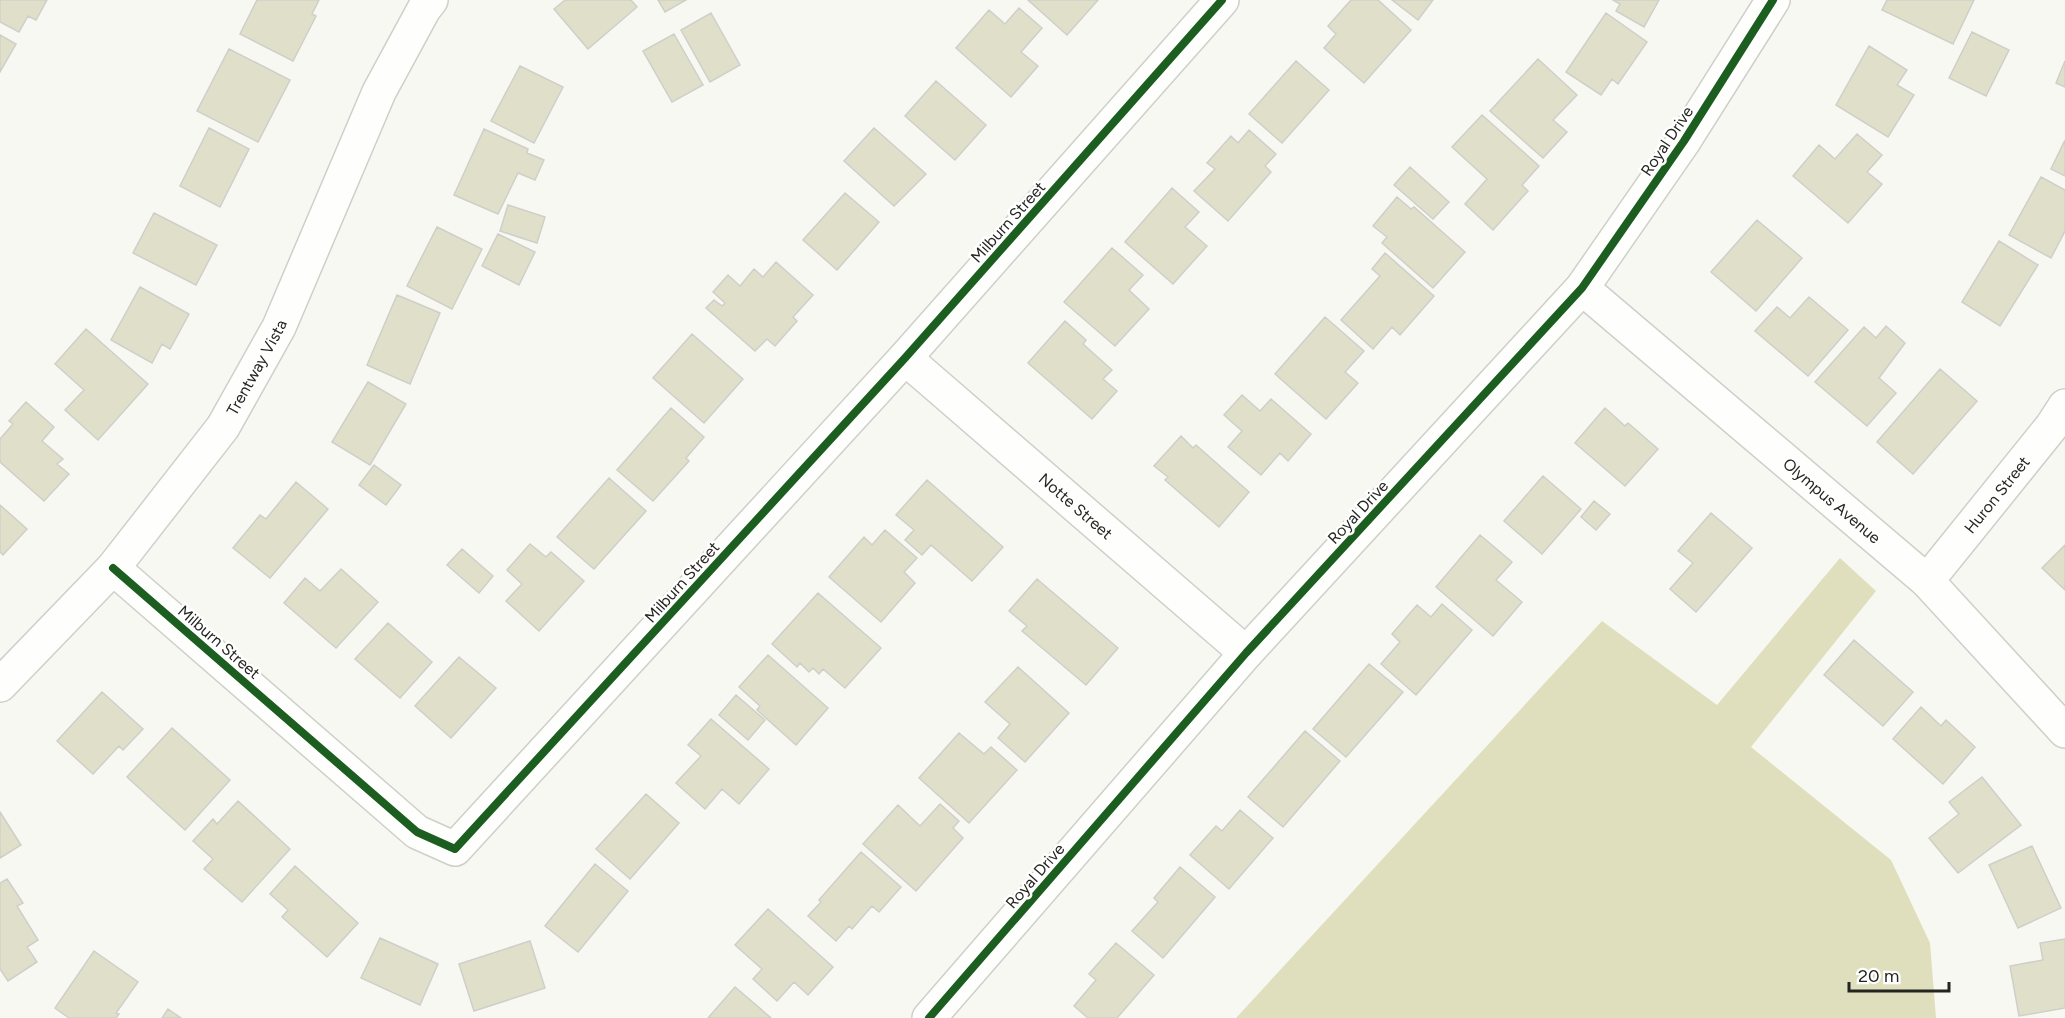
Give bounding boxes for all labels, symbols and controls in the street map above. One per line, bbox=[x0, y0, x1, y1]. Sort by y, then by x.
street label: Royal Drive bbox=[1637, 102, 1697, 179]
street label: Milburn Street bbox=[967, 178, 1049, 266]
street label: Trentway Vista bbox=[222, 317, 291, 418]
street label: Huron Street bbox=[1960, 452, 2033, 537]
street label: Olympus Avenue bbox=[1779, 454, 1885, 547]
street label: Notte Street bbox=[1035, 469, 1117, 543]
street label: Royal Drive bbox=[1324, 476, 1392, 548]
street label: Milburn Street bbox=[641, 538, 723, 626]
street label: Milburn Street bbox=[174, 601, 264, 683]
street label: Royal Drive bbox=[1002, 839, 1069, 912]
scale bar bbox=[1849, 955, 1950, 993]
text: 20 m bbox=[1858, 965, 1899, 987]

